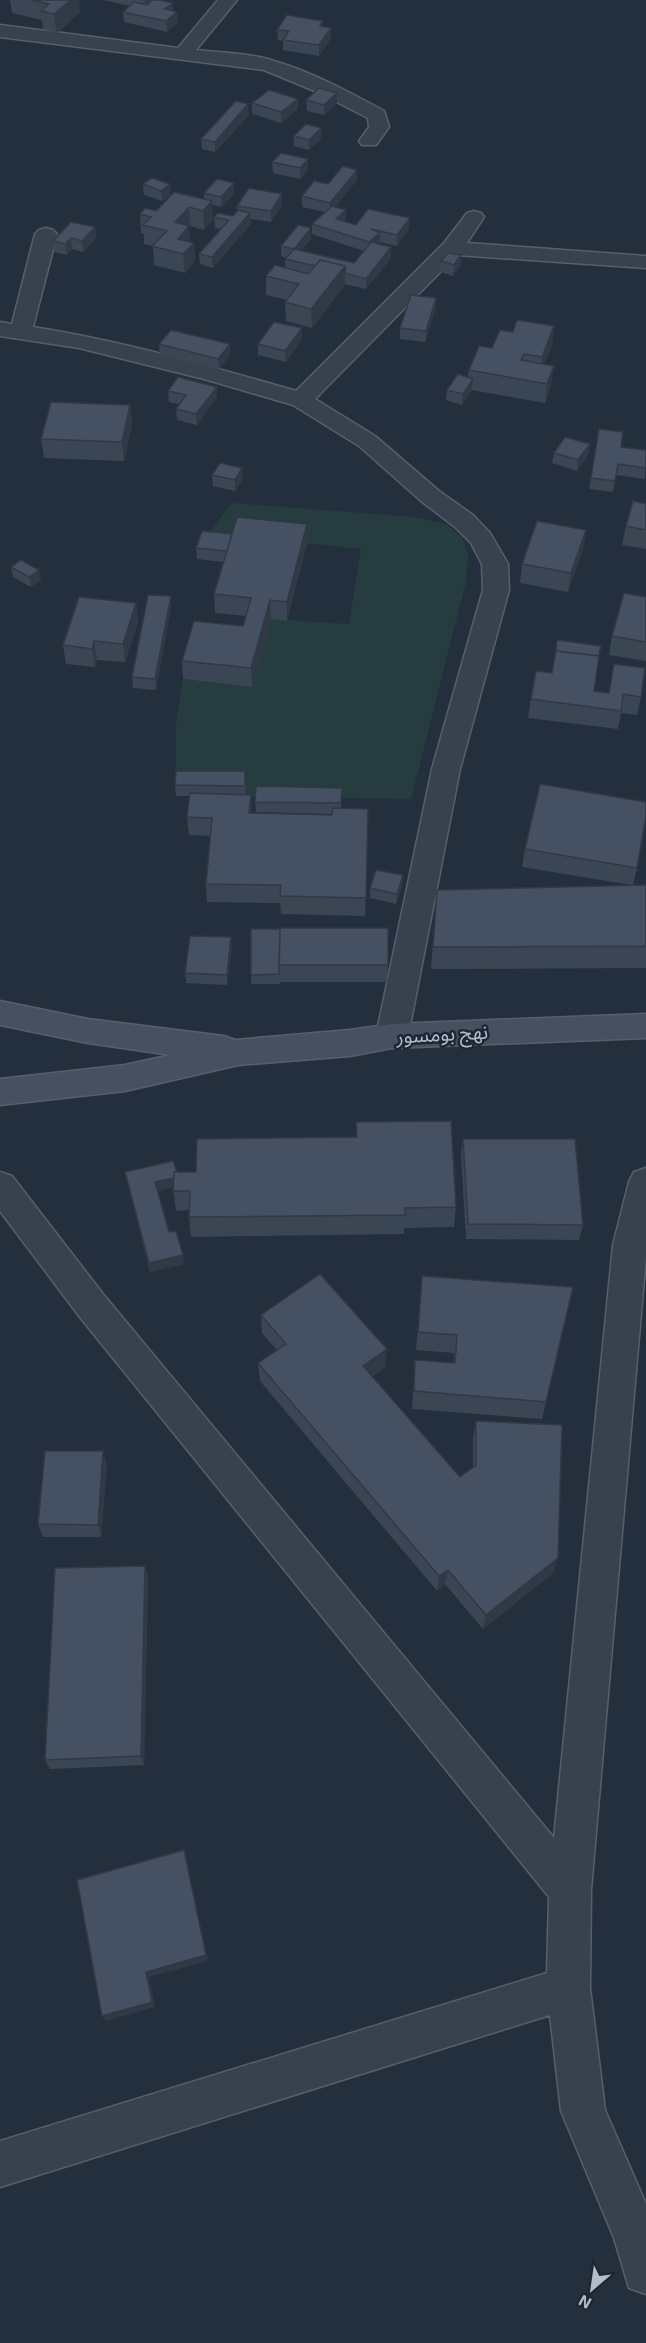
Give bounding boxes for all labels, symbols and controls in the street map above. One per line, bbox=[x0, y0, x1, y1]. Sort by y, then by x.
street label: نهج بومسور bbox=[394, 1019, 489, 1051]
north arrow bbox=[562, 2259, 622, 2319]
text: N bbox=[575, 2291, 594, 2314]

